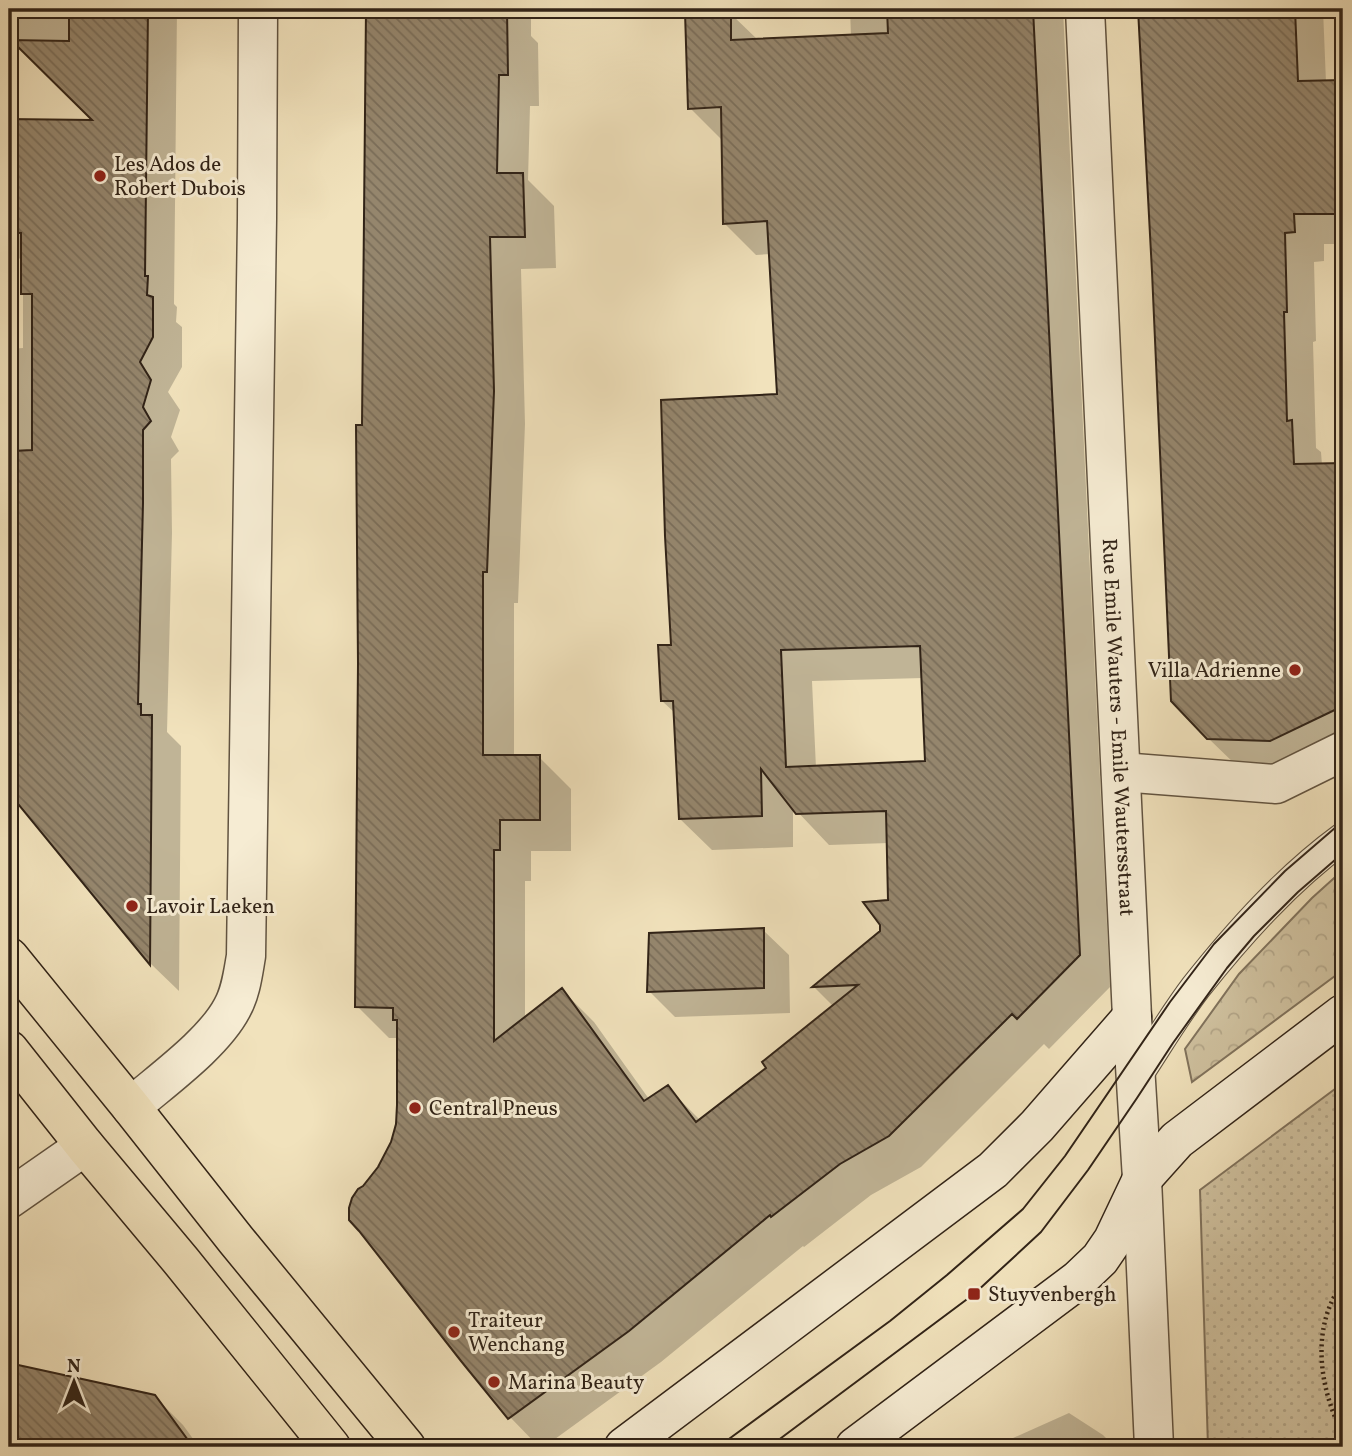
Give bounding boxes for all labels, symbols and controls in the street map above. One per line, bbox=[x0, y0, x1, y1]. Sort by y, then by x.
place label: Les Ados de Robert Dubois bbox=[114, 151, 246, 204]
marker: Les Ados de Robert Dubois bbox=[92, 168, 108, 184]
street label: Rue Emile Wauters - Emile Wautersstraat bbox=[1094, 538, 1140, 917]
place label: Villa Adrienne bbox=[1148, 657, 1281, 686]
marker: Villa Adrienne bbox=[1287, 662, 1303, 678]
place label: Lavoir Laeken bbox=[146, 893, 275, 922]
marker: Lavoir Laeken bbox=[124, 898, 140, 914]
place label: Central Pneus bbox=[429, 1095, 558, 1124]
marker: Central Pneus bbox=[407, 1100, 423, 1116]
place label: Stuyvenbergh bbox=[988, 1281, 1116, 1310]
marker: Stuyvenbergh bbox=[966, 1286, 982, 1302]
place label: Traiteur Wenchang bbox=[468, 1307, 565, 1360]
marker: Traiteur Wenchang bbox=[446, 1324, 462, 1340]
north arrow bbox=[38, 1348, 108, 1418]
text: N bbox=[67, 1354, 81, 1380]
place label: Marina Beauty bbox=[508, 1369, 645, 1398]
marker: Marina Beauty bbox=[486, 1374, 502, 1390]

